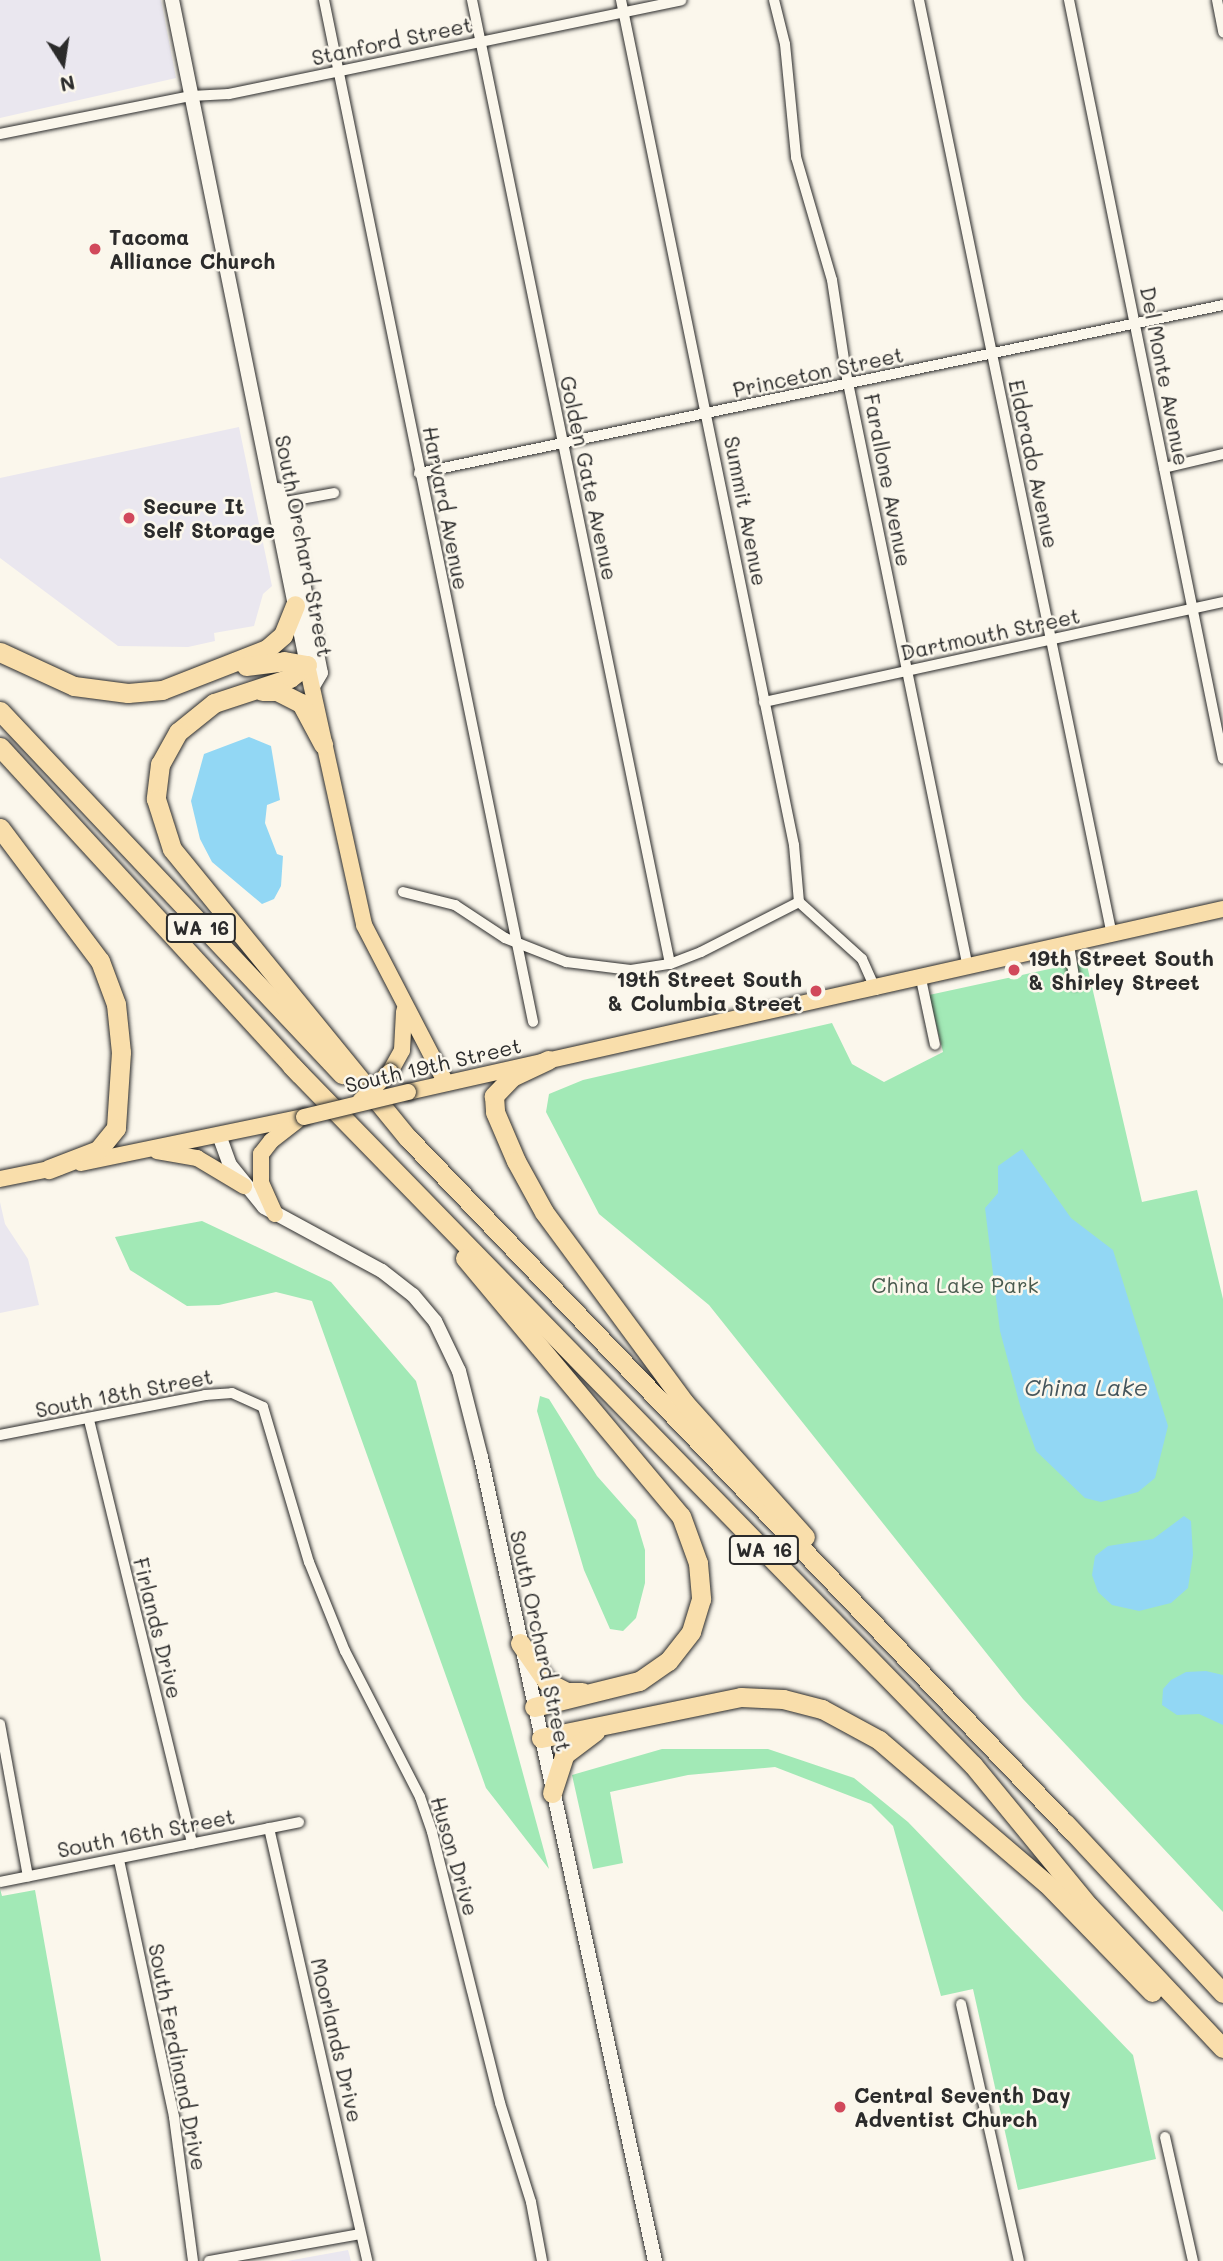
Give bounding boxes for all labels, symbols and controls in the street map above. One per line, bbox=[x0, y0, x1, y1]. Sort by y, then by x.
street label: Stanford Street bbox=[309, 12, 475, 70]
north arrow bbox=[28, 28, 98, 98]
text: N bbox=[58, 70, 77, 98]
place label: Tacoma Alliance Church bbox=[109, 224, 275, 274]
marker: Tacoma Alliance Church bbox=[87, 241, 103, 257]
street label: Del Monte Avenue bbox=[1135, 284, 1195, 468]
street label: Princeton Street bbox=[730, 342, 906, 402]
street label: Golden Gate Avenue bbox=[555, 374, 623, 582]
street label: Eldorado Avenue bbox=[1004, 377, 1064, 551]
street label: Farallone Avenue bbox=[859, 391, 917, 569]
street label: Harvard Avenue bbox=[418, 424, 474, 592]
street label: South Orchard Street bbox=[270, 433, 338, 659]
street label: Summit Avenue bbox=[719, 434, 773, 588]
place label: Secure It Self Storage bbox=[143, 493, 275, 543]
marker: Secure It Self Storage bbox=[121, 510, 137, 526]
street label: Dartmouth Street bbox=[898, 603, 1082, 665]
road number: WA 16 bbox=[164, 912, 238, 944]
place label: 19th Street South & Shirley Street bbox=[1028, 945, 1214, 995]
marker: 19th Street South & Shirley Street bbox=[1006, 962, 1022, 978]
place label: 19th Street South & Columbia Street bbox=[607, 966, 802, 1016]
marker: 19th Street South & Columbia Street bbox=[808, 983, 824, 999]
street label: South 19th Street bbox=[342, 1032, 524, 1098]
park label: China Lake Park bbox=[871, 1272, 1039, 1298]
street label: South 18th Street bbox=[33, 1363, 215, 1423]
water label: China Lake bbox=[1024, 1373, 1148, 1401]
street label: South Orchard Street bbox=[505, 1528, 577, 1754]
road number: WA 16 bbox=[727, 1534, 801, 1566]
street label: Firlands Drive bbox=[128, 1555, 188, 1701]
street label: Huson Drive bbox=[426, 1793, 484, 1919]
street label: South 16th Street bbox=[55, 1803, 237, 1863]
street label: South Ferdinand Drive bbox=[144, 1941, 212, 2173]
street label: Moorlands Drive bbox=[306, 1955, 368, 2125]
place label: Central Seventh Day Adventist Church bbox=[854, 2082, 1071, 2132]
marker: Central Seventh Day Adventist Church bbox=[832, 2099, 848, 2115]

